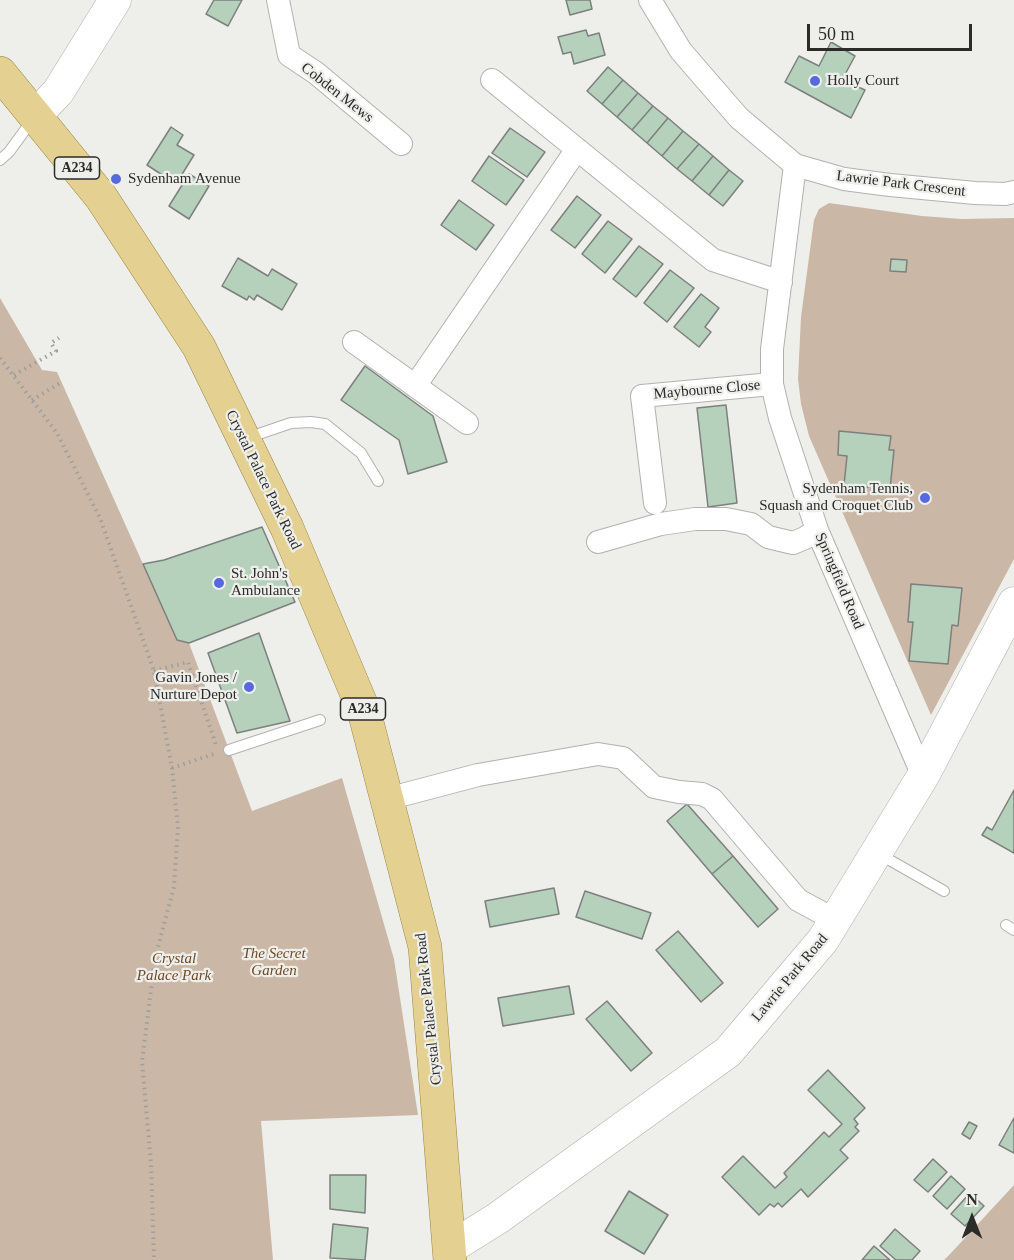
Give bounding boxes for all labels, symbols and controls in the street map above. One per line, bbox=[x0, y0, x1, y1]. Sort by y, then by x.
scale bar bbox=[810, 12, 975, 50]
text: 50 m bbox=[818, 24, 855, 44]
street label: Cobden Mews bbox=[297, 59, 377, 127]
place label: Holly Court bbox=[827, 72, 899, 90]
marker: Holly Court bbox=[808, 74, 822, 88]
road number: A234 bbox=[54, 157, 100, 179]
street label: Lawrie Park Crescent bbox=[835, 167, 967, 201]
place label: Sydenham Avenue bbox=[128, 170, 241, 188]
marker: Sydenham Avenue bbox=[109, 172, 123, 186]
street label: Maybourne Close bbox=[653, 376, 761, 404]
street label: Crystal Palace Park Road bbox=[221, 407, 305, 553]
place label: Sydenham Tennis, Squash and Croquet Club bbox=[759, 480, 913, 515]
marker: Sydenham Tennis, Squash and Croquet Club bbox=[918, 491, 932, 505]
street label: Springfield Road bbox=[811, 530, 867, 632]
place label: St. John's Ambulance bbox=[231, 565, 300, 600]
marker: St. John's Ambulance bbox=[212, 576, 226, 590]
place label: Gavin Jones / Nurture Depot bbox=[150, 669, 237, 704]
marker: Gavin Jones / Nurture Depot bbox=[242, 680, 256, 694]
road number: A234 bbox=[340, 698, 386, 720]
street label: Lawrie Park Road bbox=[748, 930, 832, 1026]
street label: Crystal Palace Park Road bbox=[412, 932, 446, 1086]
park label: The Secret Garden bbox=[242, 945, 306, 980]
park label: Crystal Palace Park bbox=[137, 950, 211, 985]
north arrow bbox=[942, 1188, 1002, 1248]
text: N bbox=[966, 1191, 978, 1208]

